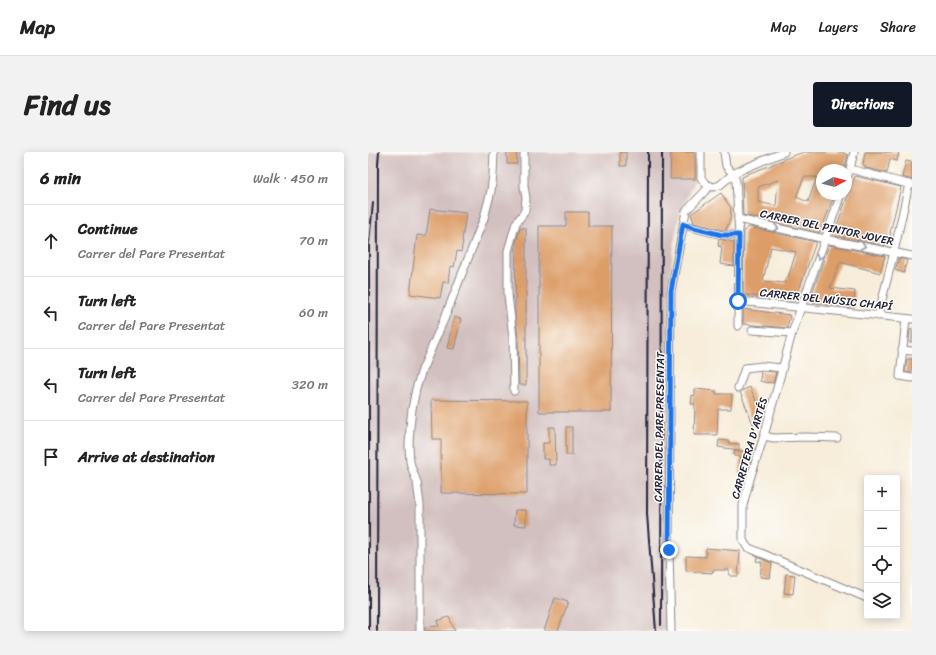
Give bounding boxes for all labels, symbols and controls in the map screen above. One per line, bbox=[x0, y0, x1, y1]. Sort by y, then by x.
text: Map bbox=[20, 11, 55, 44]
text: Map bbox=[771, 15, 796, 40]
text: Layers bbox=[818, 15, 858, 40]
text: Share bbox=[880, 15, 916, 40]
text: Find us bbox=[24, 80, 111, 129]
button: Directions bbox=[813, 82, 912, 127]
text: 6 min bbox=[40, 163, 81, 193]
north arrow bbox=[816, 164, 852, 200]
text: Walk · 450 m bbox=[253, 167, 328, 190]
street label: CARRER DEL PINTOR JOVER bbox=[758, 204, 896, 251]
text: Continue bbox=[78, 216, 138, 242]
one-way arrow bbox=[772, 223, 779, 231]
text: 70 m bbox=[299, 229, 328, 252]
icon: ahead bbox=[40, 230, 62, 252]
text: Carrer del Pare Presentat bbox=[78, 242, 226, 265]
one-way arrow bbox=[860, 242, 866, 250]
one-way arrow bbox=[815, 253, 823, 260]
street label: CARRER DEL MÚSIC CHAPÍ bbox=[759, 283, 894, 316]
text: Turn left bbox=[78, 288, 136, 314]
route start bbox=[729, 292, 747, 310]
text: 60 m bbox=[299, 301, 328, 324]
icon: left bbox=[40, 302, 62, 324]
text: Carrer del Pare Presentat bbox=[78, 314, 226, 337]
street label: CARRER DEL PARE PRESENTAT bbox=[649, 351, 670, 502]
text: Turn left bbox=[78, 360, 136, 386]
text: 320 m bbox=[292, 373, 328, 396]
icon: left bbox=[40, 374, 62, 396]
text: Carrer del Pare Presentat bbox=[78, 386, 226, 409]
street label: CARRETERA D'ARTÉS bbox=[726, 395, 773, 501]
text: Arrive at destination bbox=[78, 444, 215, 470]
icon: arrive bbox=[40, 446, 62, 468]
map controls bbox=[864, 475, 900, 619]
button: + bbox=[864, 475, 900, 511]
button: − bbox=[864, 511, 900, 547]
route end bbox=[660, 541, 678, 559]
button: locate bbox=[864, 547, 900, 583]
button: layers bbox=[864, 583, 900, 619]

